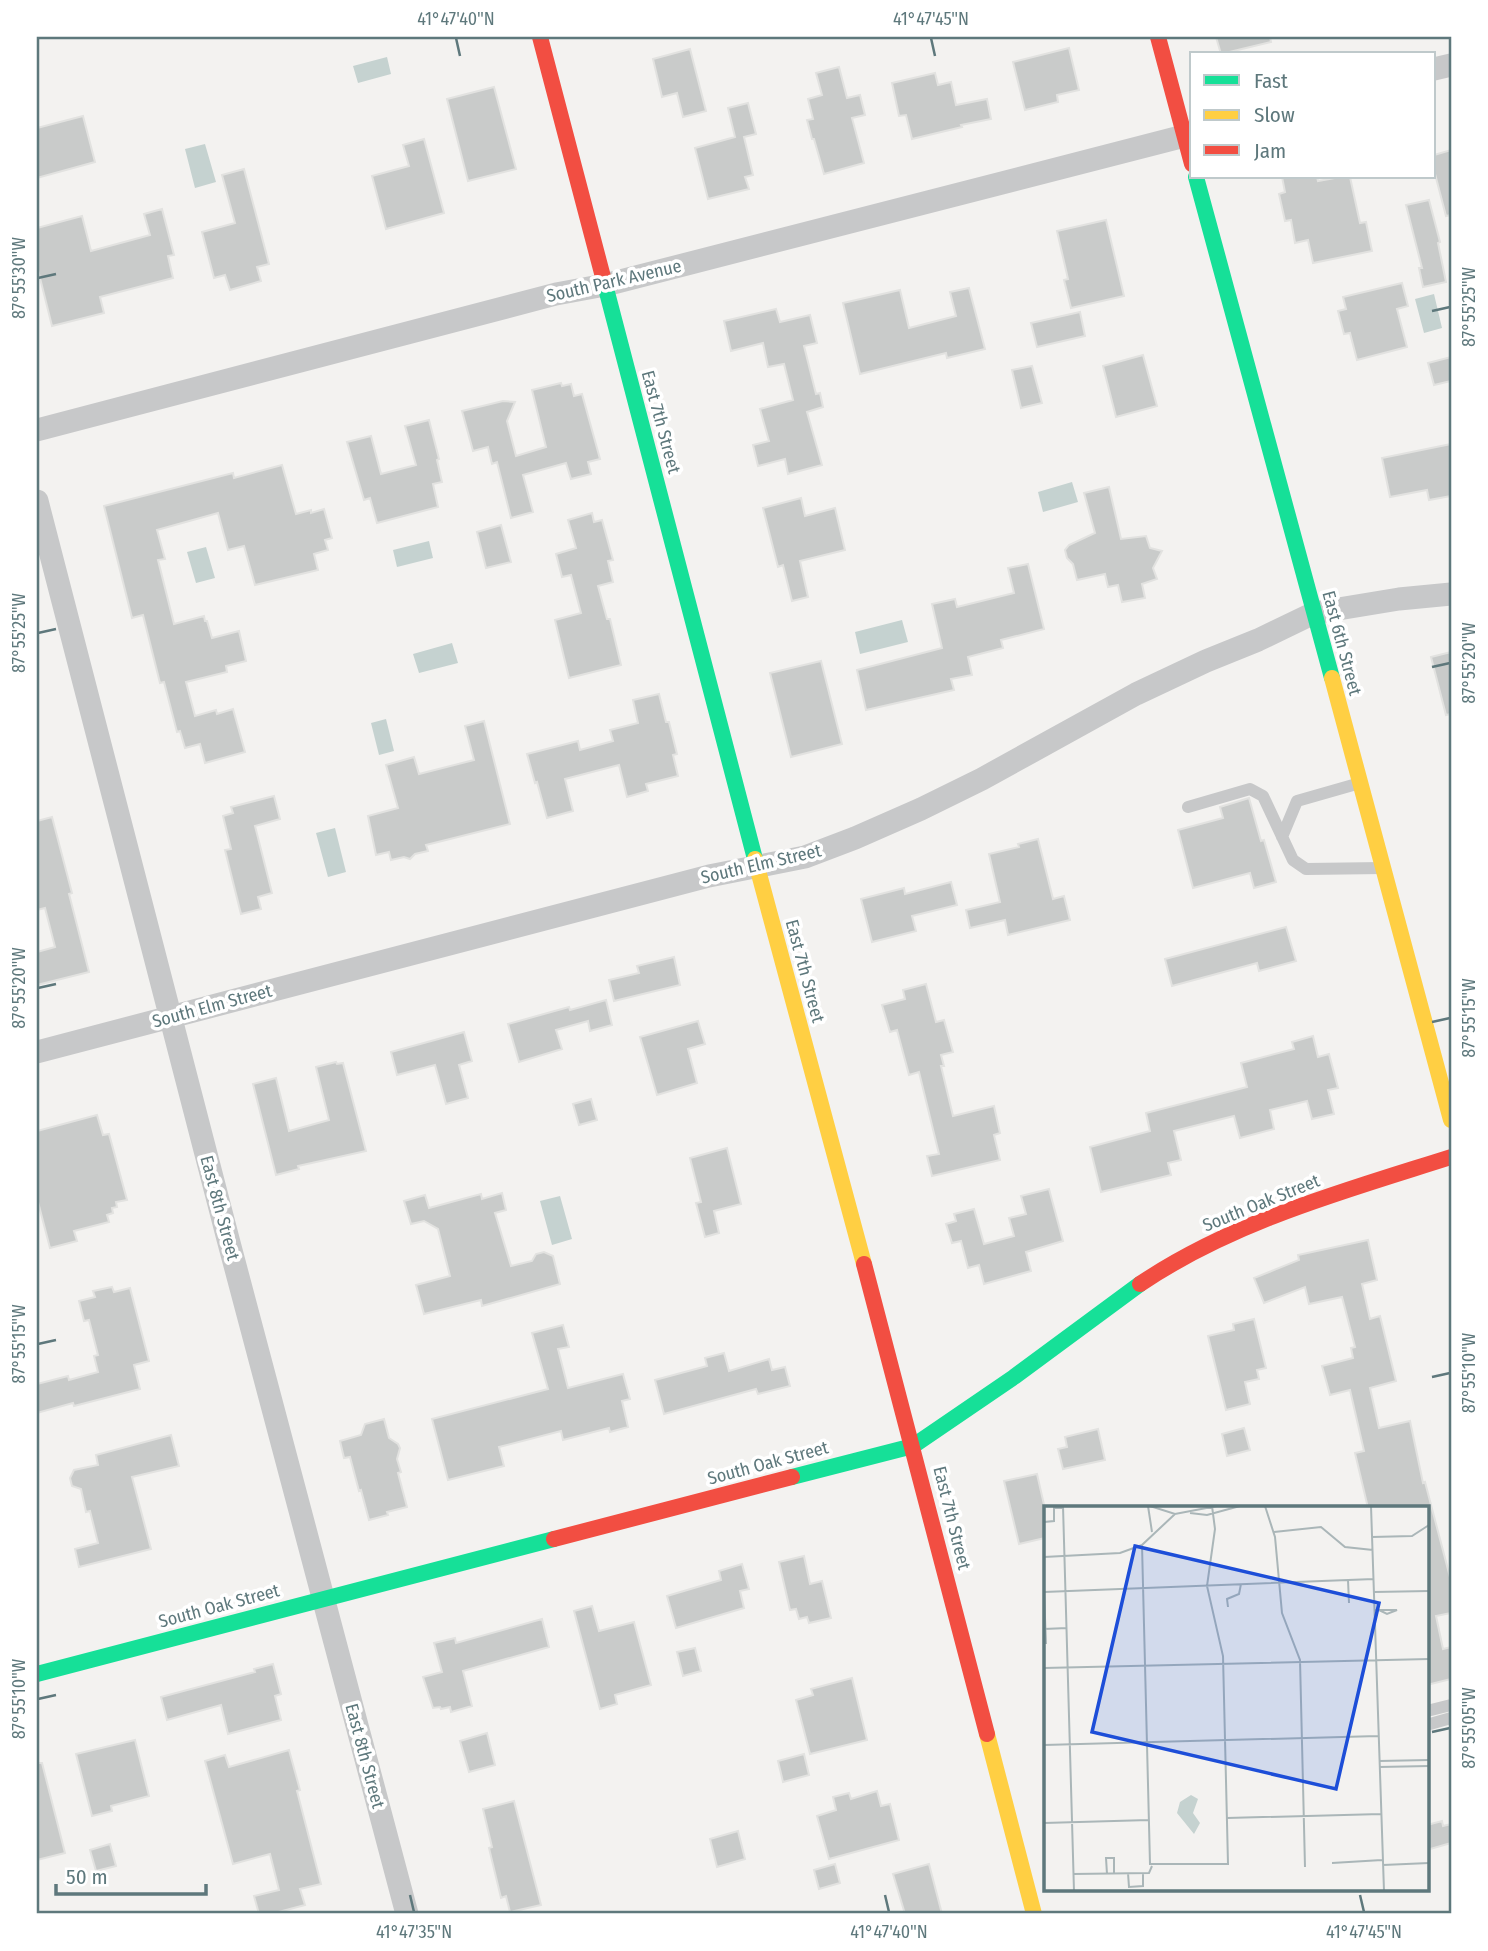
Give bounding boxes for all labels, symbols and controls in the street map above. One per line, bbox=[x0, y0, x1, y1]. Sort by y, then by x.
text: 41°47'40"N bbox=[417, 8, 495, 30]
text: 41°47'45"N bbox=[893, 8, 969, 30]
legend bbox=[1190, 52, 1436, 178]
text: Fast bbox=[1254, 68, 1288, 94]
text: Slow bbox=[1254, 102, 1295, 128]
text: Jam bbox=[1254, 138, 1286, 164]
text: 87°55'30"W bbox=[8, 237, 30, 319]
street label: South Park Avenue bbox=[544, 255, 684, 307]
text: 87°55'25"W bbox=[1458, 266, 1480, 347]
street label: East 7th Street bbox=[637, 368, 685, 476]
street label: East 6th Street bbox=[1317, 588, 1367, 698]
text: 87°55'25"W bbox=[8, 592, 30, 673]
text: 87°55'20"W bbox=[1458, 622, 1480, 704]
street label: South Elm Street bbox=[699, 839, 823, 889]
street label: East 7th Street bbox=[781, 917, 829, 1025]
text: 87°55'20"W bbox=[8, 947, 30, 1029]
text: 87°55'15"W bbox=[1458, 978, 1480, 1058]
street label: South Elm Street bbox=[150, 979, 274, 1033]
street label: East 8th Street bbox=[195, 1153, 245, 1263]
street label: South Oak Street bbox=[1199, 1169, 1323, 1236]
text: 87°55'15"W bbox=[8, 1304, 30, 1384]
text: 87°55'10"W bbox=[1458, 1332, 1480, 1413]
street label: South Oak Street bbox=[705, 1436, 831, 1490]
street label: East 7th Street bbox=[929, 1464, 976, 1572]
inset map bbox=[1044, 1506, 1428, 1892]
street label: South Oak Street bbox=[156, 1579, 282, 1633]
text: 87°55'10"W bbox=[8, 1658, 30, 1739]
text: 87°55'05"W bbox=[1458, 1687, 1480, 1769]
street label: East 8th Street bbox=[340, 1701, 390, 1811]
scale bar bbox=[56, 1853, 206, 1897]
text: 50 m bbox=[66, 1864, 108, 1890]
text: 41°47'35"N bbox=[376, 1921, 452, 1943]
text: 41°47'40"N bbox=[850, 1921, 928, 1943]
text: 41°47'45"N bbox=[1326, 1921, 1402, 1943]

